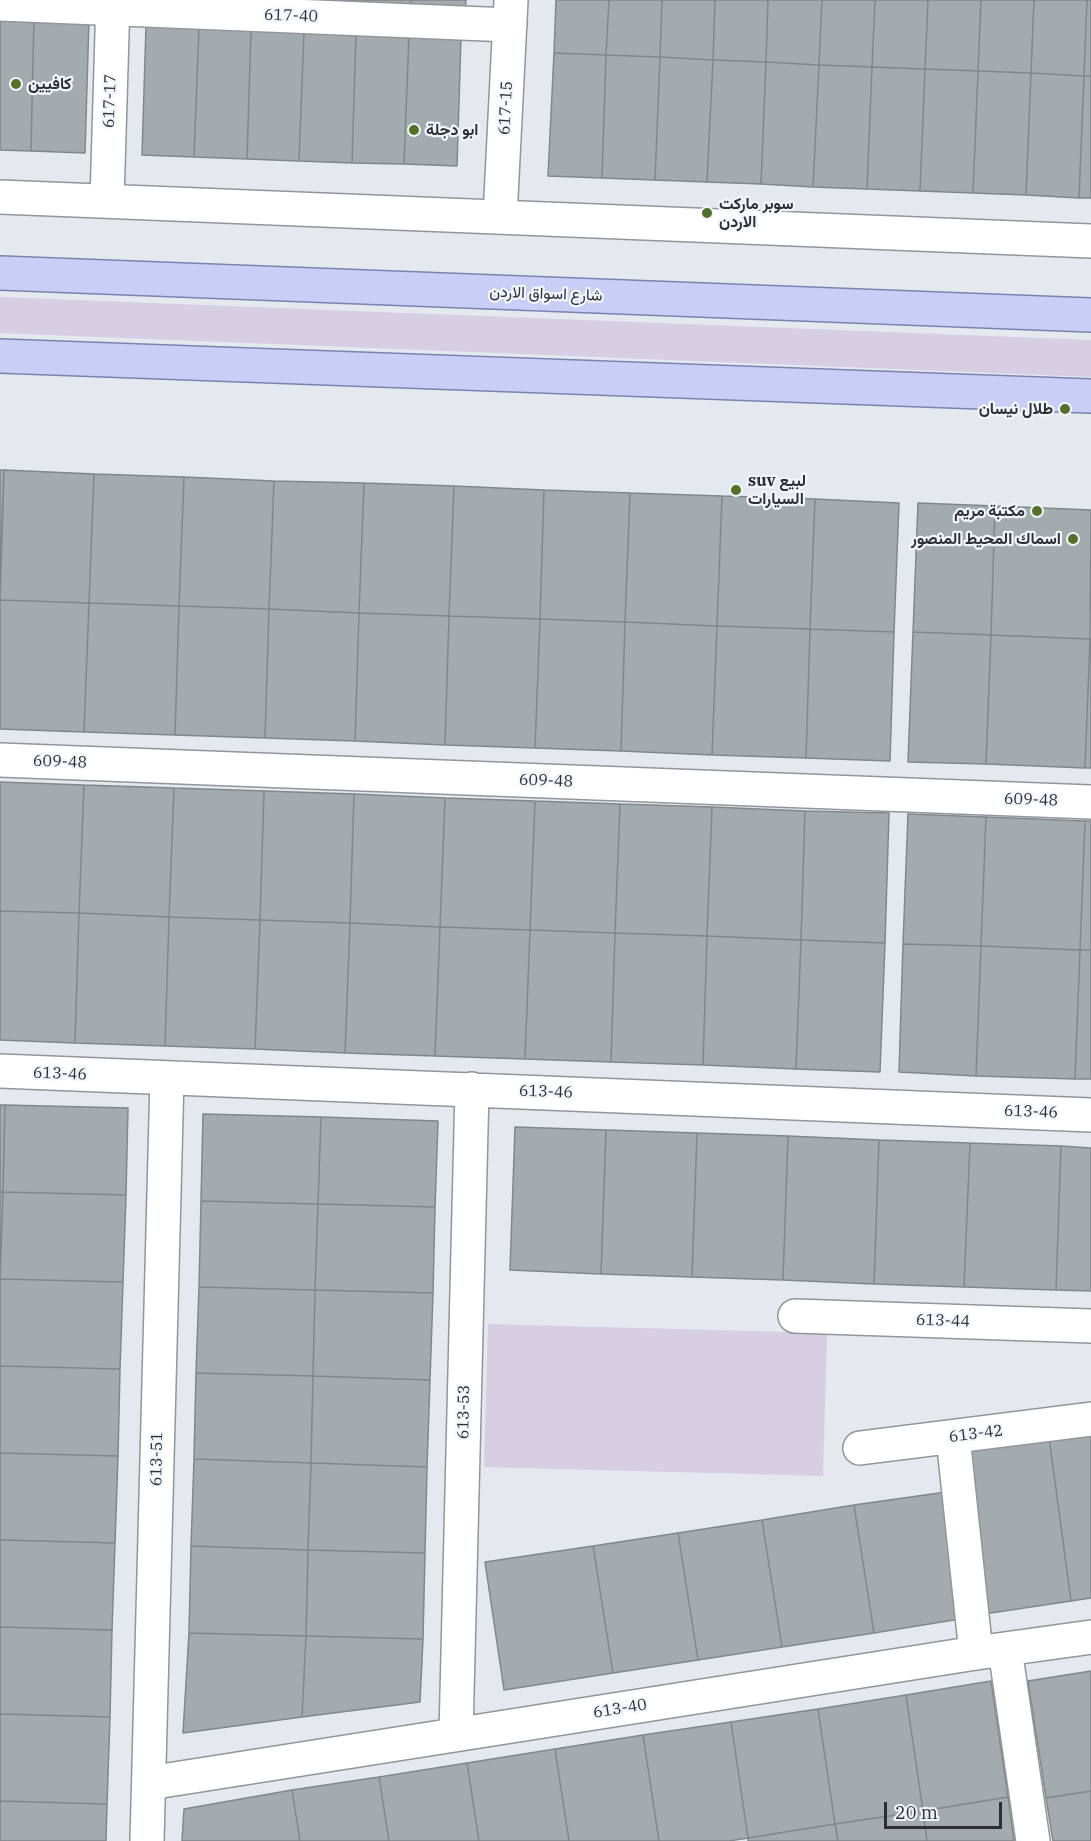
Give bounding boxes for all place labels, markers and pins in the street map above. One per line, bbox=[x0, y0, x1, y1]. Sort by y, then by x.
place label: كافيين bbox=[28, 74, 72, 94]
marker: كافيين bbox=[9, 77, 23, 91]
place label: ابو دجلة bbox=[426, 120, 478, 140]
marker: ابو دجلة bbox=[407, 123, 421, 137]
place label: سوبر ماركت الاردن bbox=[719, 194, 794, 232]
marker: سوبر ماركت الاردن bbox=[700, 206, 714, 220]
place label: طلال نيسان bbox=[979, 399, 1053, 419]
marker: طلال نيسان bbox=[1058, 402, 1072, 416]
place label: suv لبيع السيارات bbox=[748, 471, 806, 509]
marker: suv لبيع السيارات bbox=[729, 483, 743, 497]
place label: مكتبة مريم bbox=[954, 501, 1025, 521]
marker: مكتبة مريم bbox=[1030, 504, 1044, 518]
place label: اسماك المحيط المنصور bbox=[911, 529, 1061, 549]
marker: اسماك المحيط المنصور bbox=[1066, 532, 1080, 546]

